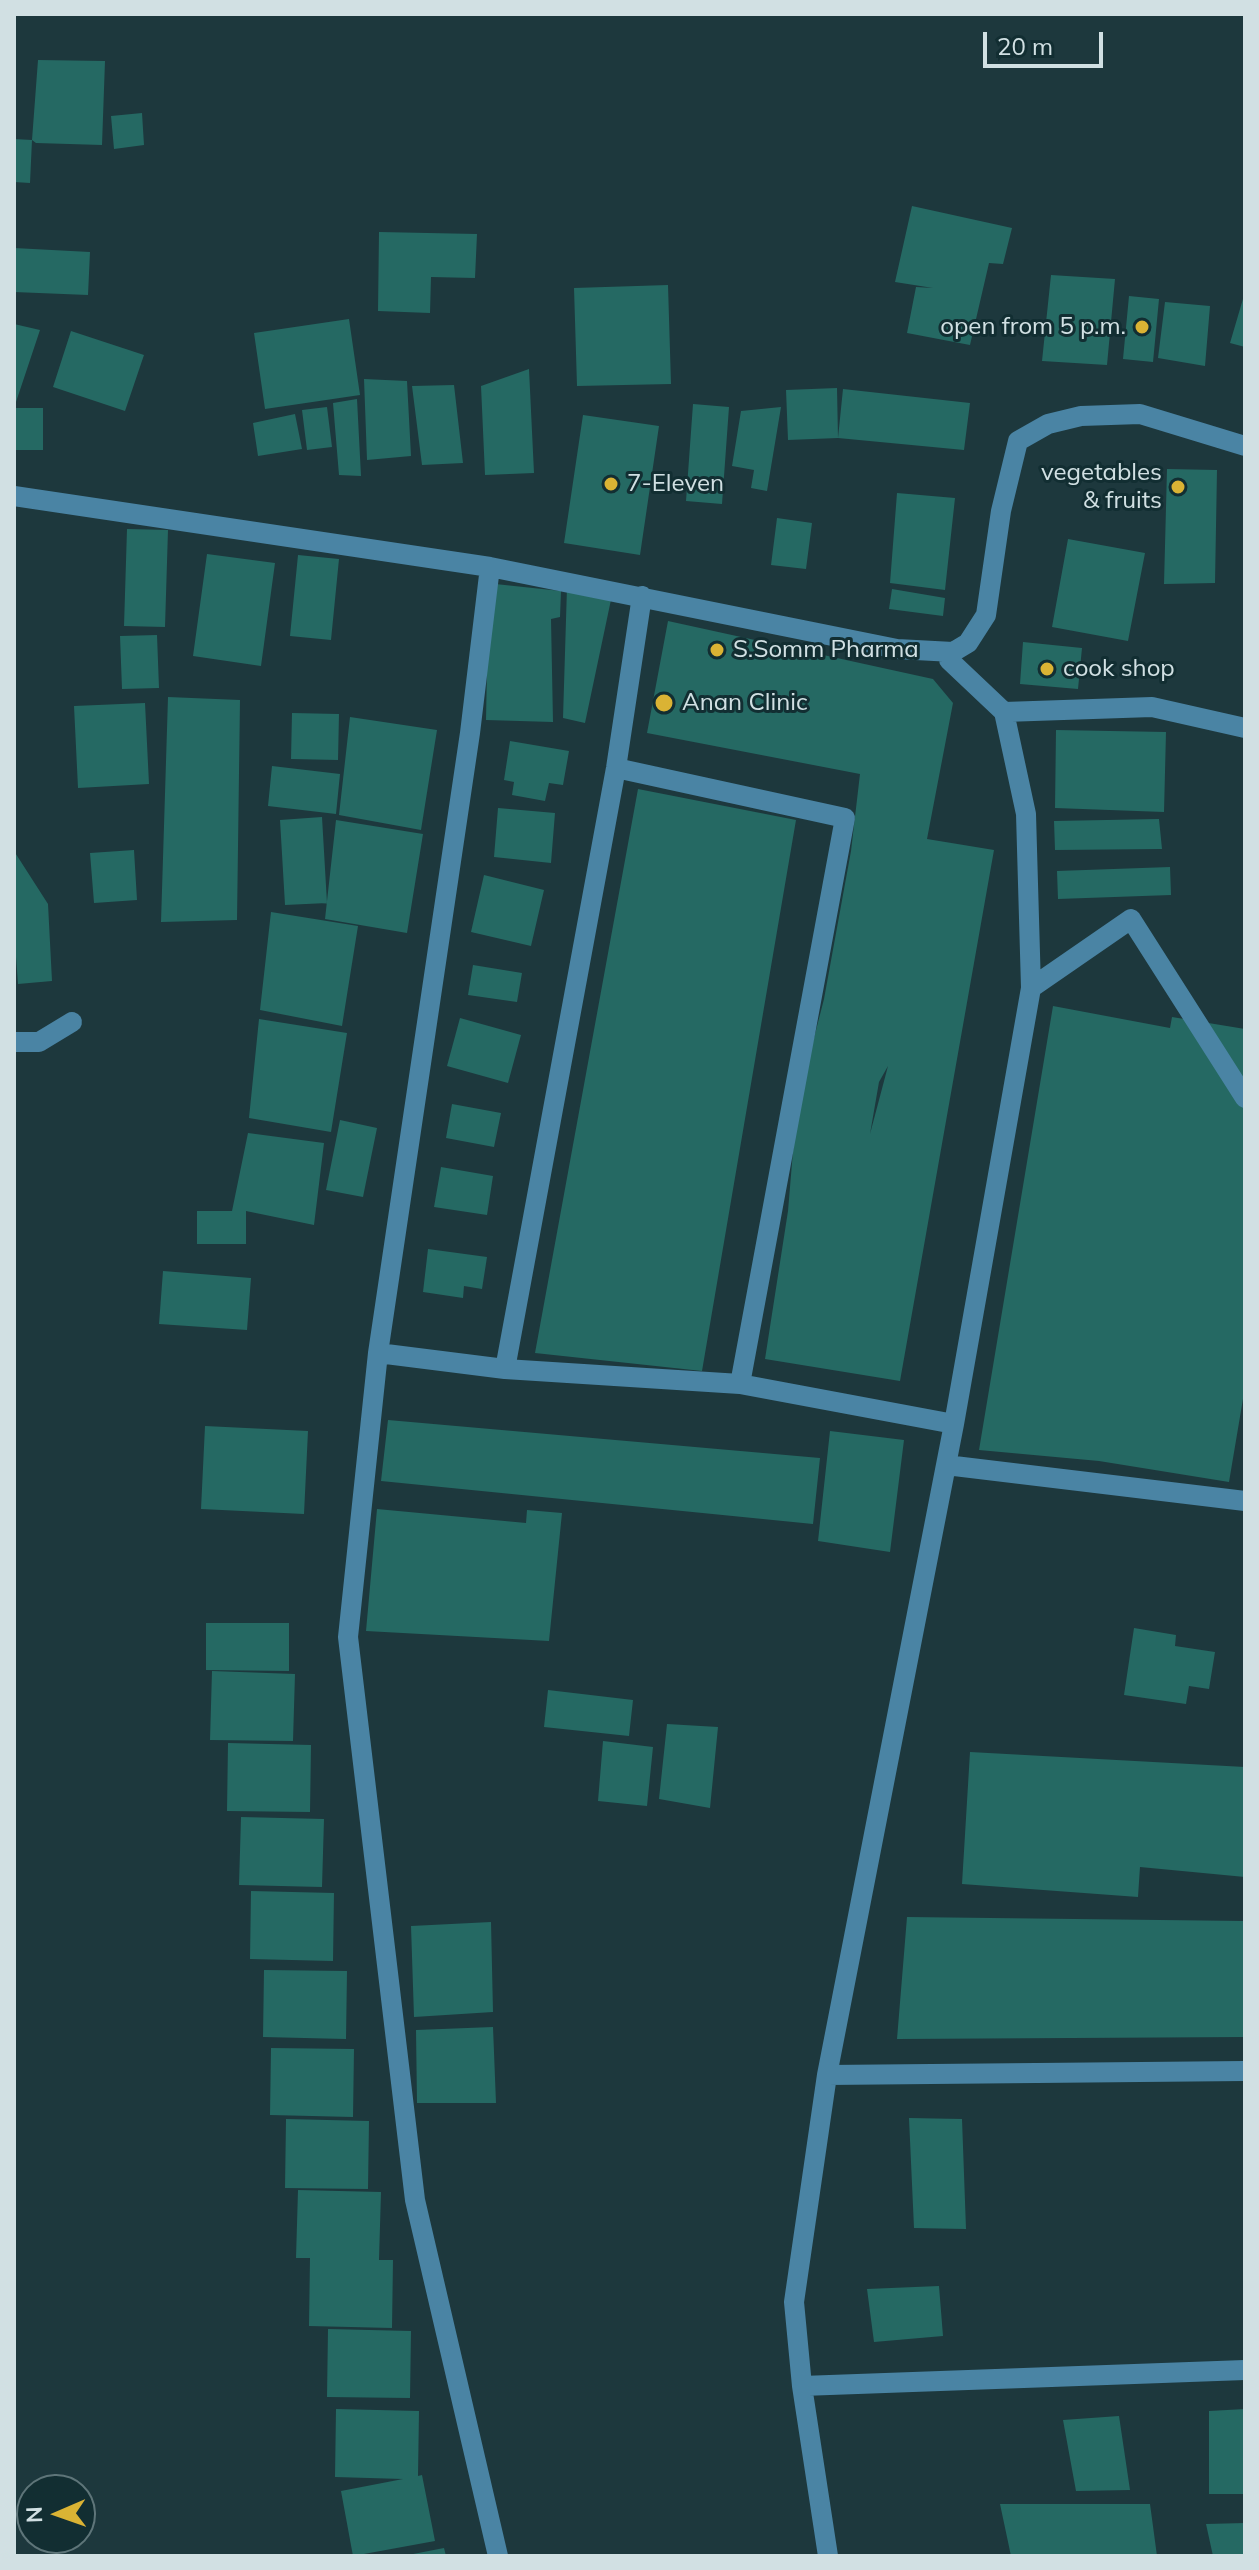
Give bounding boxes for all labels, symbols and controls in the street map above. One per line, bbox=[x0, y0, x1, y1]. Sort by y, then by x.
scale bar bbox=[987, 16, 1107, 66]
text: 20 m bbox=[997, 31, 1053, 61]
place label: open from 5 p.m. bbox=[940, 313, 1126, 341]
marker: open from 5 p.m. bbox=[1133, 318, 1151, 336]
place label: vegetables & fruits bbox=[1041, 459, 1162, 515]
place label: 7-Eleven bbox=[627, 470, 724, 498]
marker: 7-Eleven bbox=[602, 475, 620, 493]
marker: vegetables & fruits bbox=[1169, 478, 1187, 496]
place label: S.Somm Pharma bbox=[733, 636, 919, 664]
marker: S.Somm Pharma bbox=[708, 641, 726, 659]
place label: cook shop bbox=[1063, 655, 1175, 683]
marker: cook shop bbox=[1038, 660, 1056, 678]
place label: Anan Clinic bbox=[682, 689, 808, 717]
marker: Anan Clinic bbox=[653, 692, 675, 714]
north arrow bbox=[16, 2474, 96, 2554]
text: N bbox=[20, 2506, 48, 2524]

